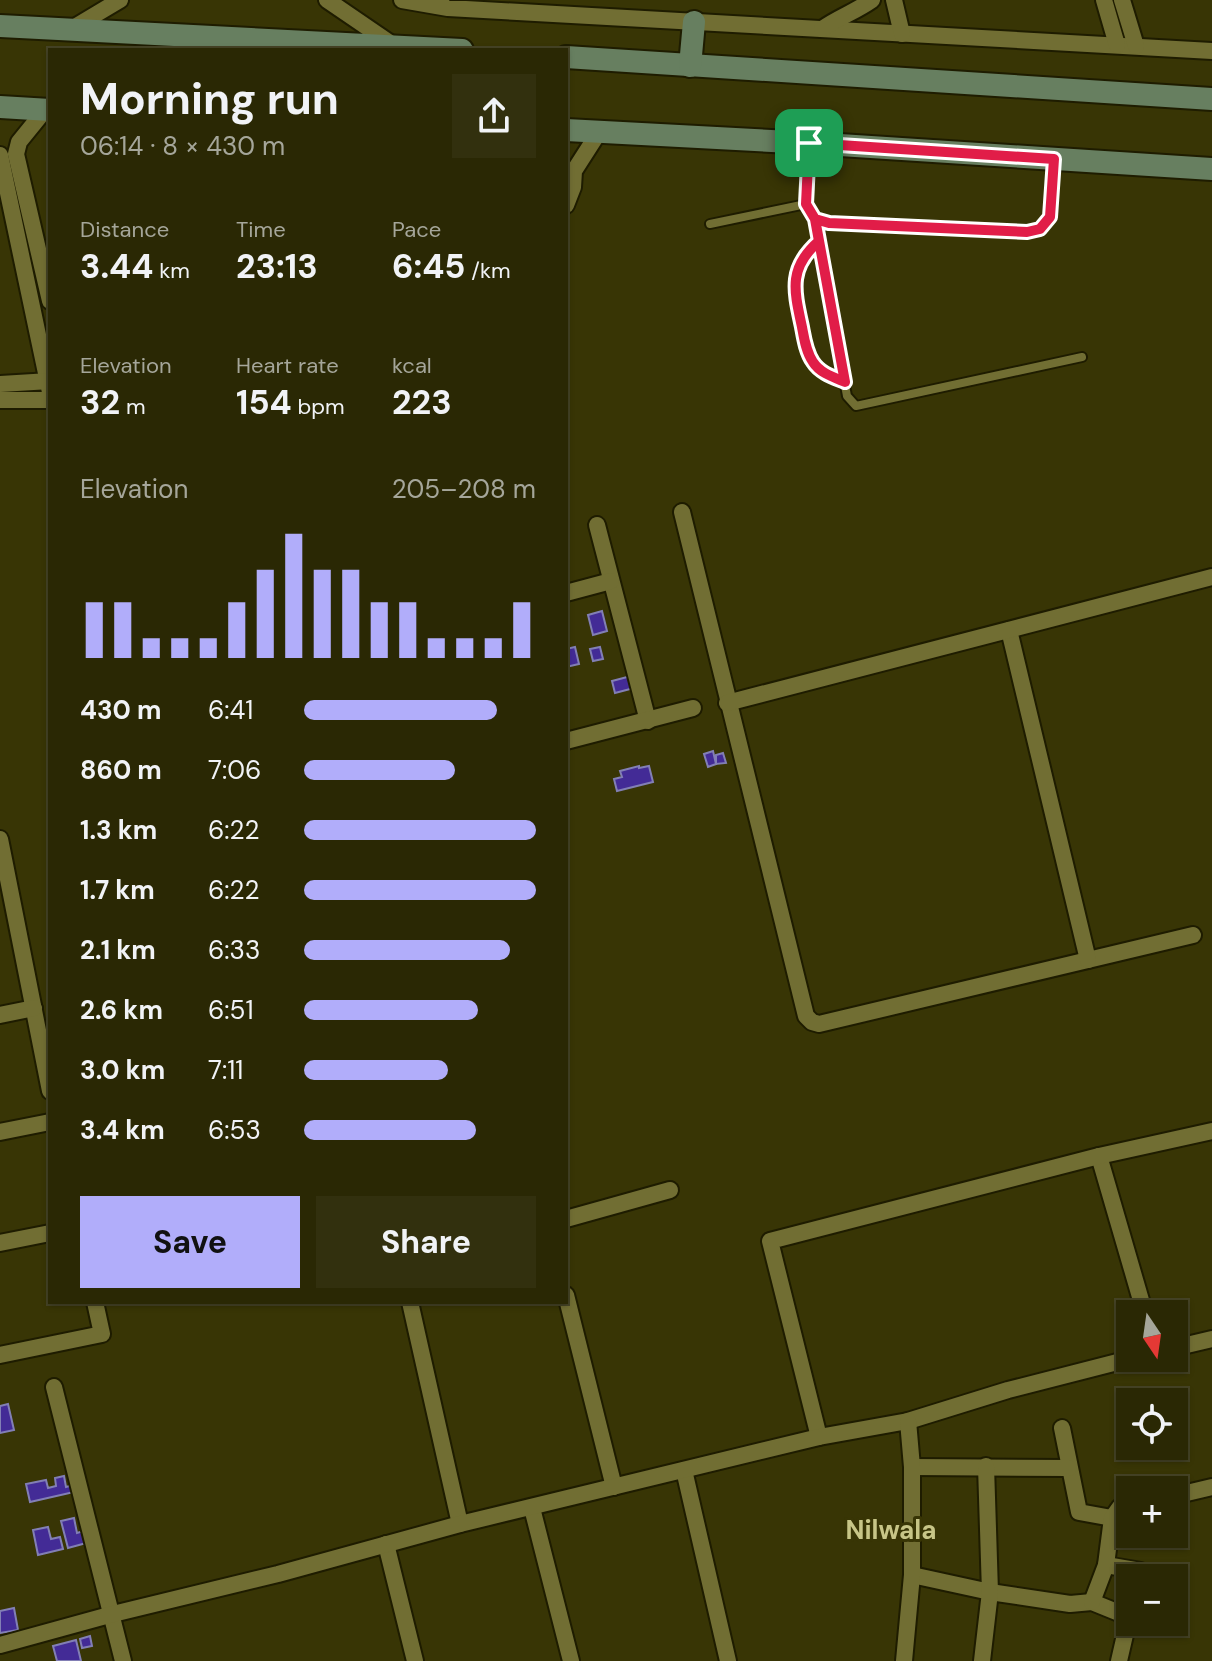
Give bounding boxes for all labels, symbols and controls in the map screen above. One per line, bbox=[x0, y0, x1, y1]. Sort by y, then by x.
text: Morning run bbox=[80, 70, 339, 128]
button: share bbox=[452, 74, 536, 158]
pin bbox=[775, 109, 843, 177]
icon: arrive bbox=[787, 121, 831, 165]
text: 06:14 · 8 × 430 m bbox=[80, 129, 285, 163]
text: Distance bbox=[80, 215, 169, 244]
text: Time bbox=[236, 215, 286, 244]
text: Pace bbox=[392, 215, 441, 244]
text: 3.44 bbox=[80, 244, 153, 289]
text: 23:13 bbox=[236, 244, 318, 289]
text: 6:45 bbox=[392, 244, 465, 289]
text: km bbox=[153, 256, 190, 285]
text: /km bbox=[465, 256, 511, 285]
text: Elevation bbox=[80, 351, 172, 380]
text: Heart rate bbox=[236, 351, 339, 380]
text: kcal bbox=[392, 351, 432, 380]
text: 32 bbox=[80, 380, 120, 425]
text: 154 bbox=[236, 380, 292, 425]
text: 223 bbox=[392, 380, 452, 425]
text: m bbox=[120, 392, 146, 421]
text: bpm bbox=[292, 392, 345, 421]
text: Elevation bbox=[80, 472, 188, 506]
text: 205–208 m bbox=[392, 472, 536, 506]
text: 430 m bbox=[80, 693, 161, 727]
text: 6:41 bbox=[208, 693, 253, 727]
text: 860 m bbox=[80, 753, 162, 787]
text: 7:06 bbox=[208, 753, 261, 787]
text: 1.3 km bbox=[80, 813, 157, 847]
text: 6:22 bbox=[208, 813, 260, 847]
text: 1.7 km bbox=[80, 873, 155, 907]
text: 6:22 bbox=[208, 873, 260, 907]
text: 2.1 km bbox=[80, 933, 156, 967]
text: 6:33 bbox=[208, 933, 260, 967]
text: 2.6 km bbox=[80, 993, 163, 1027]
text: 6:51 bbox=[208, 993, 254, 1027]
text: 3.0 km bbox=[80, 1053, 165, 1087]
text: 7:11 bbox=[208, 1053, 243, 1087]
text: 3.4 km bbox=[80, 1113, 165, 1147]
text: 6:53 bbox=[208, 1113, 261, 1147]
button: Save bbox=[80, 1196, 300, 1288]
button: Share bbox=[316, 1196, 536, 1288]
north arrow bbox=[1116, 1300, 1188, 1372]
map controls bbox=[1116, 1300, 1188, 1636]
button: locate bbox=[1116, 1388, 1188, 1460]
button: + bbox=[1116, 1476, 1188, 1548]
district label: Nilwala bbox=[845, 1513, 937, 1547]
button: − bbox=[1116, 1564, 1188, 1636]

